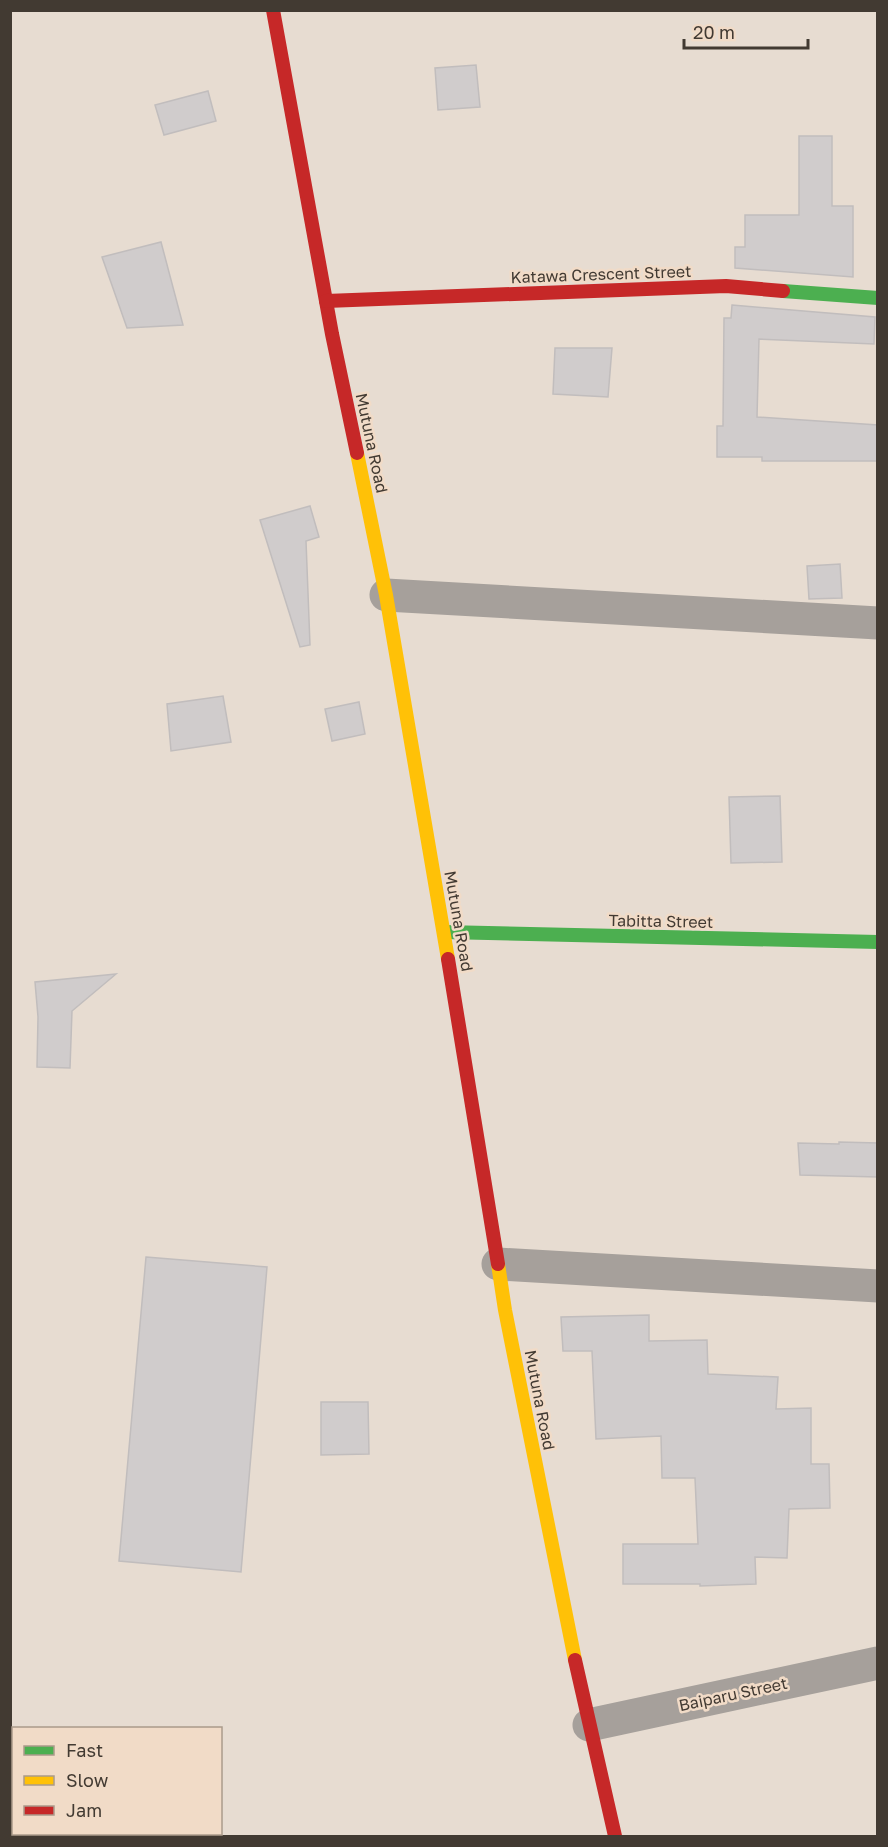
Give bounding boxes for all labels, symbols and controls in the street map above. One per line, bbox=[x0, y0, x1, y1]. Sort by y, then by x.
scale bar bbox=[684, 12, 808, 50]
text: 20 m bbox=[693, 21, 735, 43]
street label: Katawa Crescent Street bbox=[510, 261, 692, 287]
street label: Mutuna Road bbox=[352, 391, 392, 495]
street label: Mutuna Road bbox=[440, 869, 478, 973]
street label: Tabitta Street bbox=[608, 910, 714, 932]
street label: Mutuna Road bbox=[520, 1348, 560, 1452]
street label: Baiparu Street bbox=[677, 1673, 789, 1715]
legend bbox=[12, 1727, 222, 1835]
text: Fast bbox=[66, 1739, 103, 1761]
text: Slow bbox=[66, 1769, 109, 1791]
text: Jam bbox=[66, 1799, 102, 1821]

